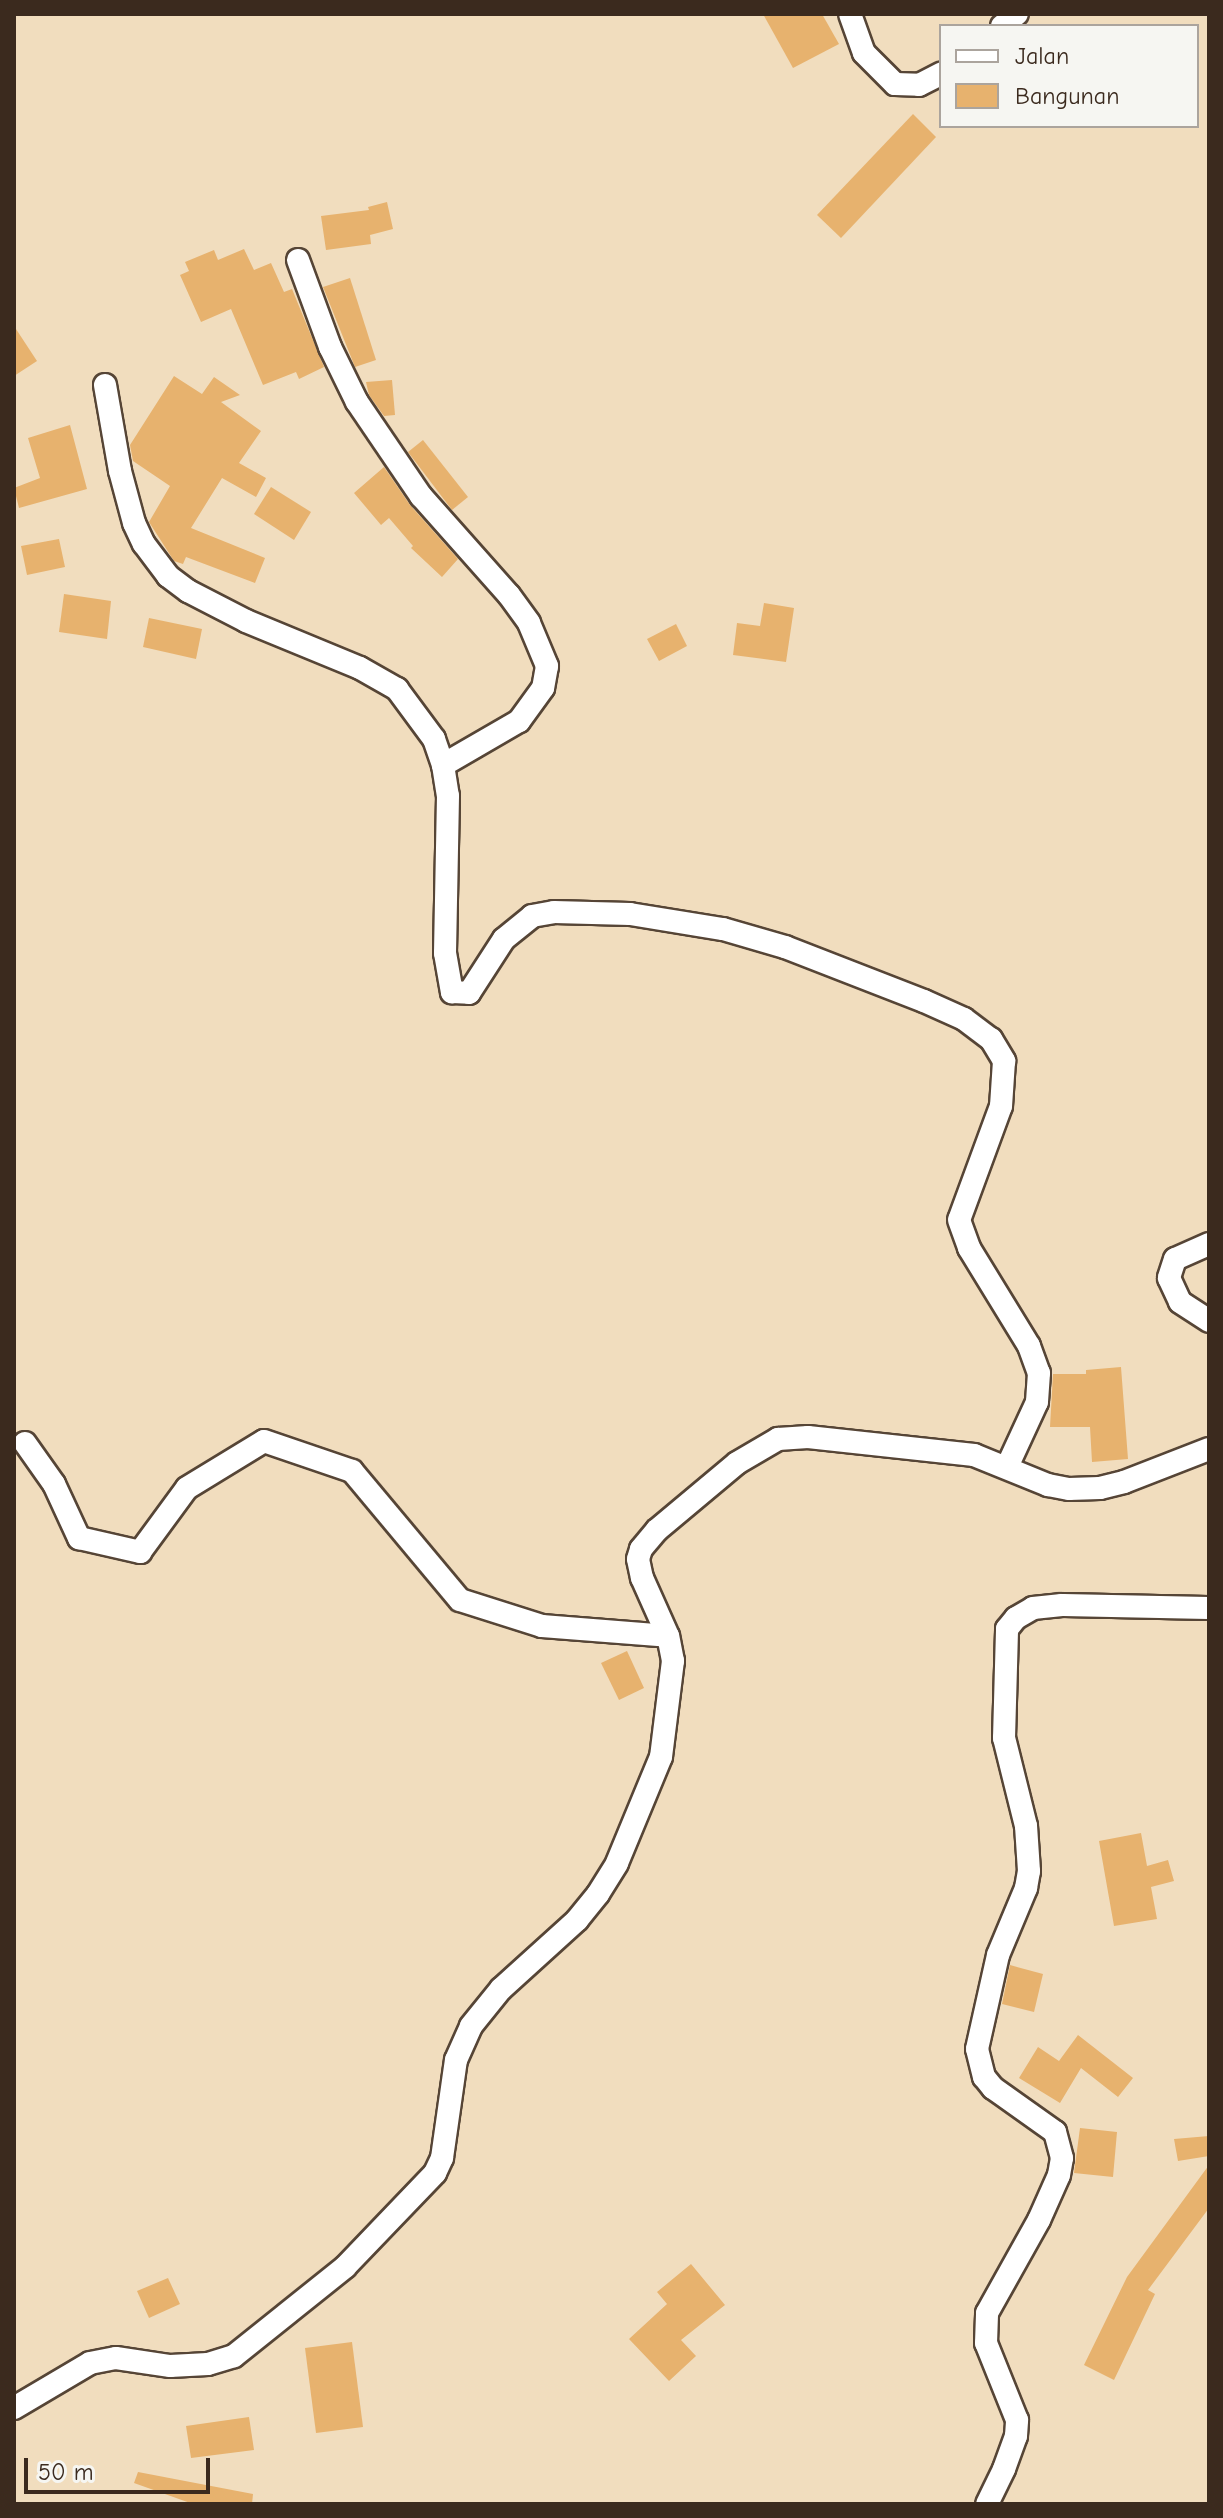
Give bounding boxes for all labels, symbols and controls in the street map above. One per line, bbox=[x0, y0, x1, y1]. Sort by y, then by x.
legend bbox=[939, 24, 1199, 128]
text: Jalan bbox=[1015, 42, 1069, 70]
text: Bangunan bbox=[1015, 82, 1119, 110]
scale bar bbox=[28, 2442, 214, 2492]
text: 50 m bbox=[38, 2458, 94, 2486]

